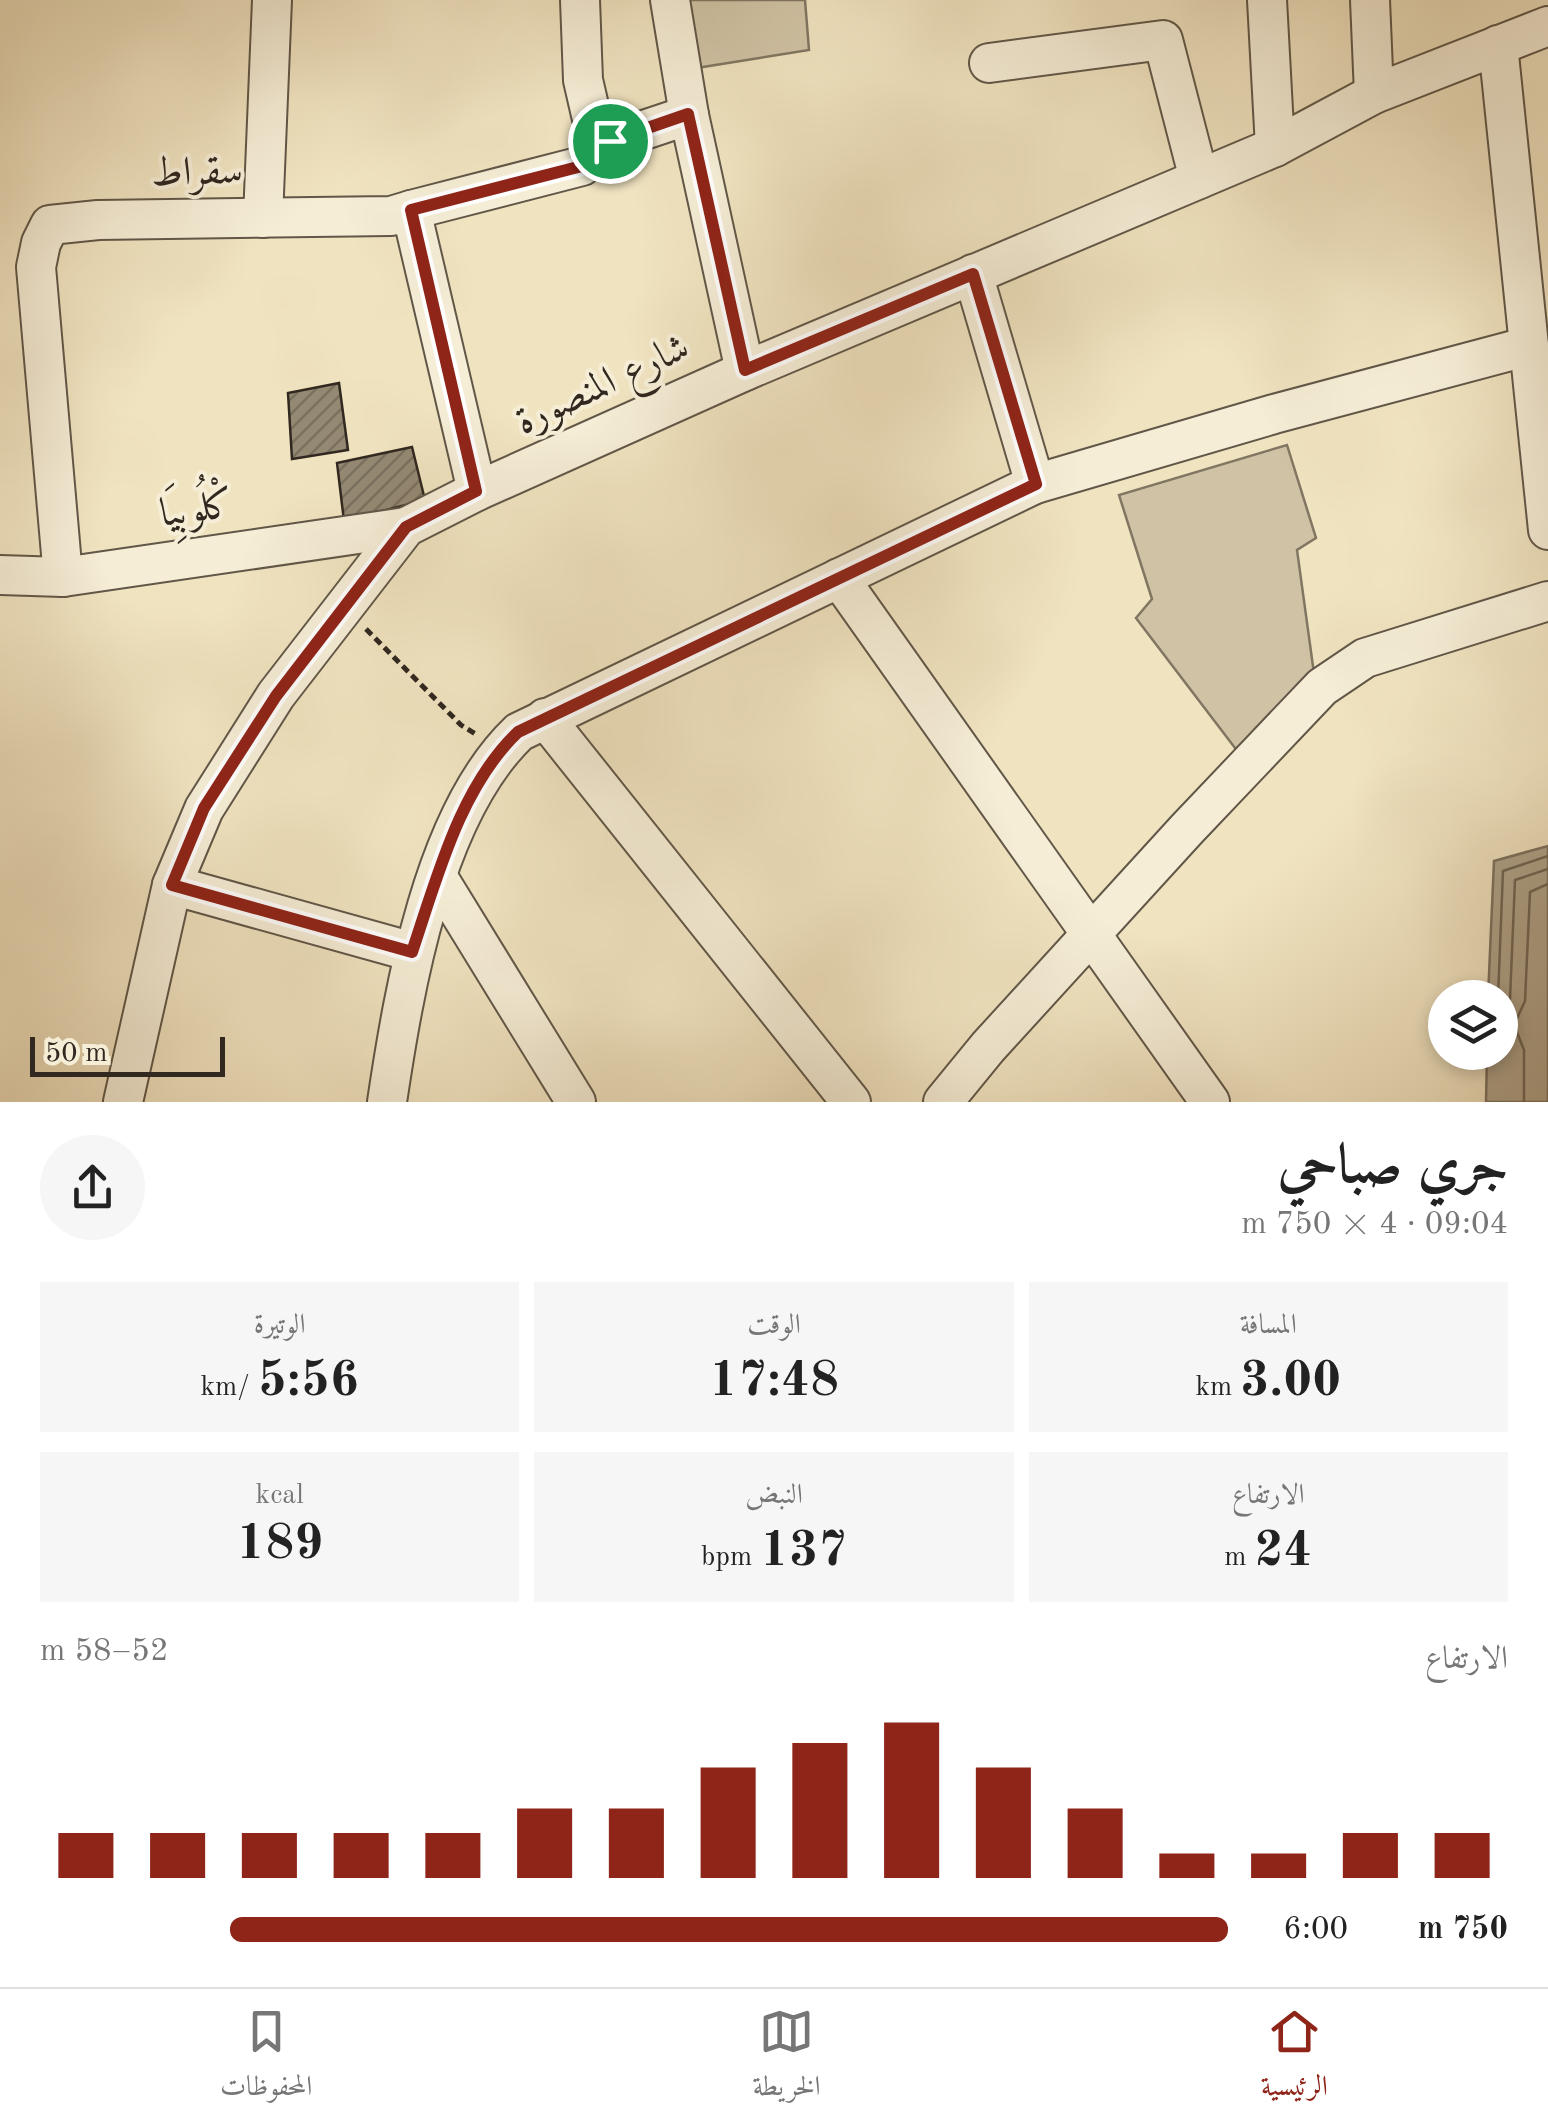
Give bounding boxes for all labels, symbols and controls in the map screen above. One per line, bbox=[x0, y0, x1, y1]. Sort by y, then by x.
pin bbox=[568, 99, 653, 184]
icon: arrive bbox=[583, 114, 638, 169]
street label: سقراط bbox=[151, 153, 243, 197]
street label: شارع المنصورة bbox=[510, 328, 700, 453]
street label: كْلُوبِيَا bbox=[155, 470, 238, 546]
map controls bbox=[1428, 980, 1518, 1070]
button: layers bbox=[1428, 980, 1518, 1070]
scale bar bbox=[30, 1032, 225, 1076]
text: 50 m bbox=[45, 1040, 108, 1068]
button: share bbox=[40, 1135, 145, 1240]
text: جري صباحي bbox=[1278, 1140, 1508, 1195]
text: 09:04 · 4 × 750 m bbox=[1241, 1209, 1508, 1241]
text: الوتيرة bbox=[254, 1312, 306, 1340]
text: الوقت bbox=[747, 1312, 801, 1340]
text: المسافة bbox=[1240, 1312, 1297, 1340]
text: 5:56 bbox=[258, 1357, 359, 1407]
text: 17:48 bbox=[709, 1357, 839, 1407]
text: 3.00 bbox=[1240, 1357, 1341, 1407]
text: /km bbox=[201, 1374, 258, 1402]
text: km bbox=[1196, 1374, 1240, 1402]
text: kcal bbox=[256, 1482, 304, 1510]
text: النبض bbox=[745, 1482, 803, 1510]
text: الارتفاع bbox=[1232, 1482, 1305, 1510]
text: 189 bbox=[236, 1520, 323, 1570]
text: 137 bbox=[760, 1527, 847, 1577]
text: 24 bbox=[1254, 1527, 1312, 1577]
text: bpm bbox=[701, 1544, 760, 1572]
text: m bbox=[1224, 1544, 1254, 1572]
text: 52–58 m bbox=[40, 1636, 168, 1668]
text: الارتفاع bbox=[1425, 1644, 1508, 1676]
text: 6:00 bbox=[1283, 1914, 1348, 1946]
text: 750 m bbox=[1418, 1914, 1508, 1946]
tab: المحفوظات bbox=[220, 2004, 312, 2113]
tab: الخريطة bbox=[752, 2004, 821, 2113]
tab: الرئيسية bbox=[1261, 2004, 1328, 2113]

